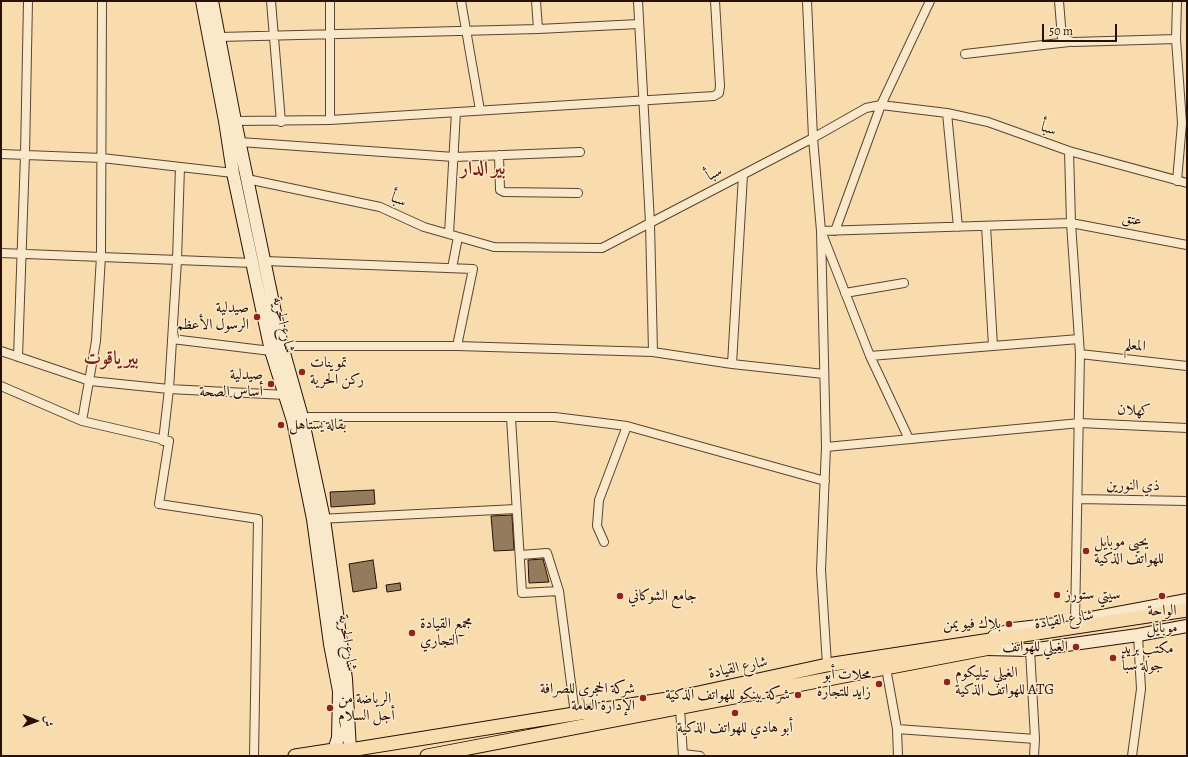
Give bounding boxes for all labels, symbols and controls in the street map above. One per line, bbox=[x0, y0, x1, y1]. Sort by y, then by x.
scale bar bbox=[1044, 16, 1119, 42]
text: 50 m bbox=[1049, 23, 1073, 39]
street label: سبأ bbox=[1037, 118, 1059, 140]
district label: بير الدار bbox=[460, 158, 506, 180]
street label: سبأ bbox=[702, 162, 726, 186]
street label: سبأ bbox=[387, 188, 409, 212]
street label: عتق bbox=[1121, 209, 1143, 231]
street label: شارع الحرية bbox=[268, 295, 298, 355]
place label: صيدلية الرسول الأعظم bbox=[176, 299, 249, 334]
marker: صيدلية الرسول الأعظم bbox=[252, 312, 262, 322]
street label: المعلم bbox=[1123, 336, 1147, 356]
district label: بير ياقوت bbox=[83, 348, 139, 370]
place label: تموينات ركن الحرية bbox=[310, 354, 364, 389]
place label: صيدلية أساس الصحة bbox=[199, 366, 263, 401]
marker: تموينات ركن الحرية bbox=[297, 367, 307, 377]
marker: صيدلية أساس الصحة bbox=[266, 379, 276, 389]
street label: كهلان bbox=[1117, 401, 1151, 421]
place label: بقالة يستاهل bbox=[289, 416, 346, 434]
marker: بقالة يستاهل bbox=[276, 420, 286, 430]
street label: ذي النورين bbox=[1106, 477, 1160, 495]
place label: يحيى موبايل للهواتف الذكية bbox=[1094, 533, 1164, 568]
marker: يحيى موبايل للهواتف الذكية bbox=[1081, 546, 1091, 556]
place label: سيتي ستورز bbox=[1065, 586, 1120, 604]
place label: جامع الشوكاني bbox=[628, 587, 697, 605]
marker: سيتي ستورز bbox=[1052, 590, 1062, 600]
marker: جامع الشوكاني bbox=[615, 591, 625, 601]
marker: الواحة موبايل bbox=[1157, 591, 1167, 601]
place label: الواحة موبايل bbox=[1146, 602, 1178, 637]
street label: شارع القيادة bbox=[1033, 606, 1095, 634]
street label: شارع الحرية bbox=[334, 613, 360, 673]
place label: مجمع القيادة التجاري bbox=[420, 615, 472, 650]
place label: بلاك فيو يمن bbox=[943, 615, 1001, 633]
marker: بلاك فيو يمن bbox=[1004, 619, 1014, 629]
marker: مجمع القيادة التجاري bbox=[407, 628, 417, 638]
place label: الغيلي للهواتف bbox=[1002, 638, 1068, 656]
place label: مكتب بريد جولة سبأ bbox=[1121, 640, 1174, 675]
marker: الغيلي للهواتف bbox=[1071, 642, 1081, 652]
street label: شارع القيادة bbox=[707, 653, 769, 683]
marker: مكتب بريد جولة سبأ bbox=[1108, 653, 1118, 663]
place label: الغيلي تيليكوم للهواتف الذكية ATG bbox=[955, 664, 1054, 699]
place label: محلات أبو زايد للتجارة bbox=[817, 666, 871, 701]
marker: الغيلي تيليكوم للهواتف الذكية ATG bbox=[942, 677, 952, 687]
marker: محلات أبو زايد للتجارة bbox=[874, 679, 884, 689]
place label: شركة الحجري للصرافة الإدارة العامة bbox=[540, 680, 635, 715]
place label: شركة بينكو للهواتف الذكية bbox=[665, 686, 790, 704]
place label: الرياضة من أجل السلام bbox=[338, 690, 395, 725]
marker: شركة بينكو للهواتف الذكية bbox=[793, 690, 803, 700]
marker: شركة الحجري للصرافة الإدارة العامة bbox=[638, 693, 648, 703]
north arrow bbox=[16, 701, 56, 741]
marker: الرياضة من أجل السلام bbox=[325, 703, 335, 713]
marker: أبو هادي للهواتف الذكية bbox=[730, 708, 740, 718]
text: ش bbox=[41, 716, 56, 727]
place label: أبو هادي للهواتف الذكية bbox=[677, 719, 793, 737]

